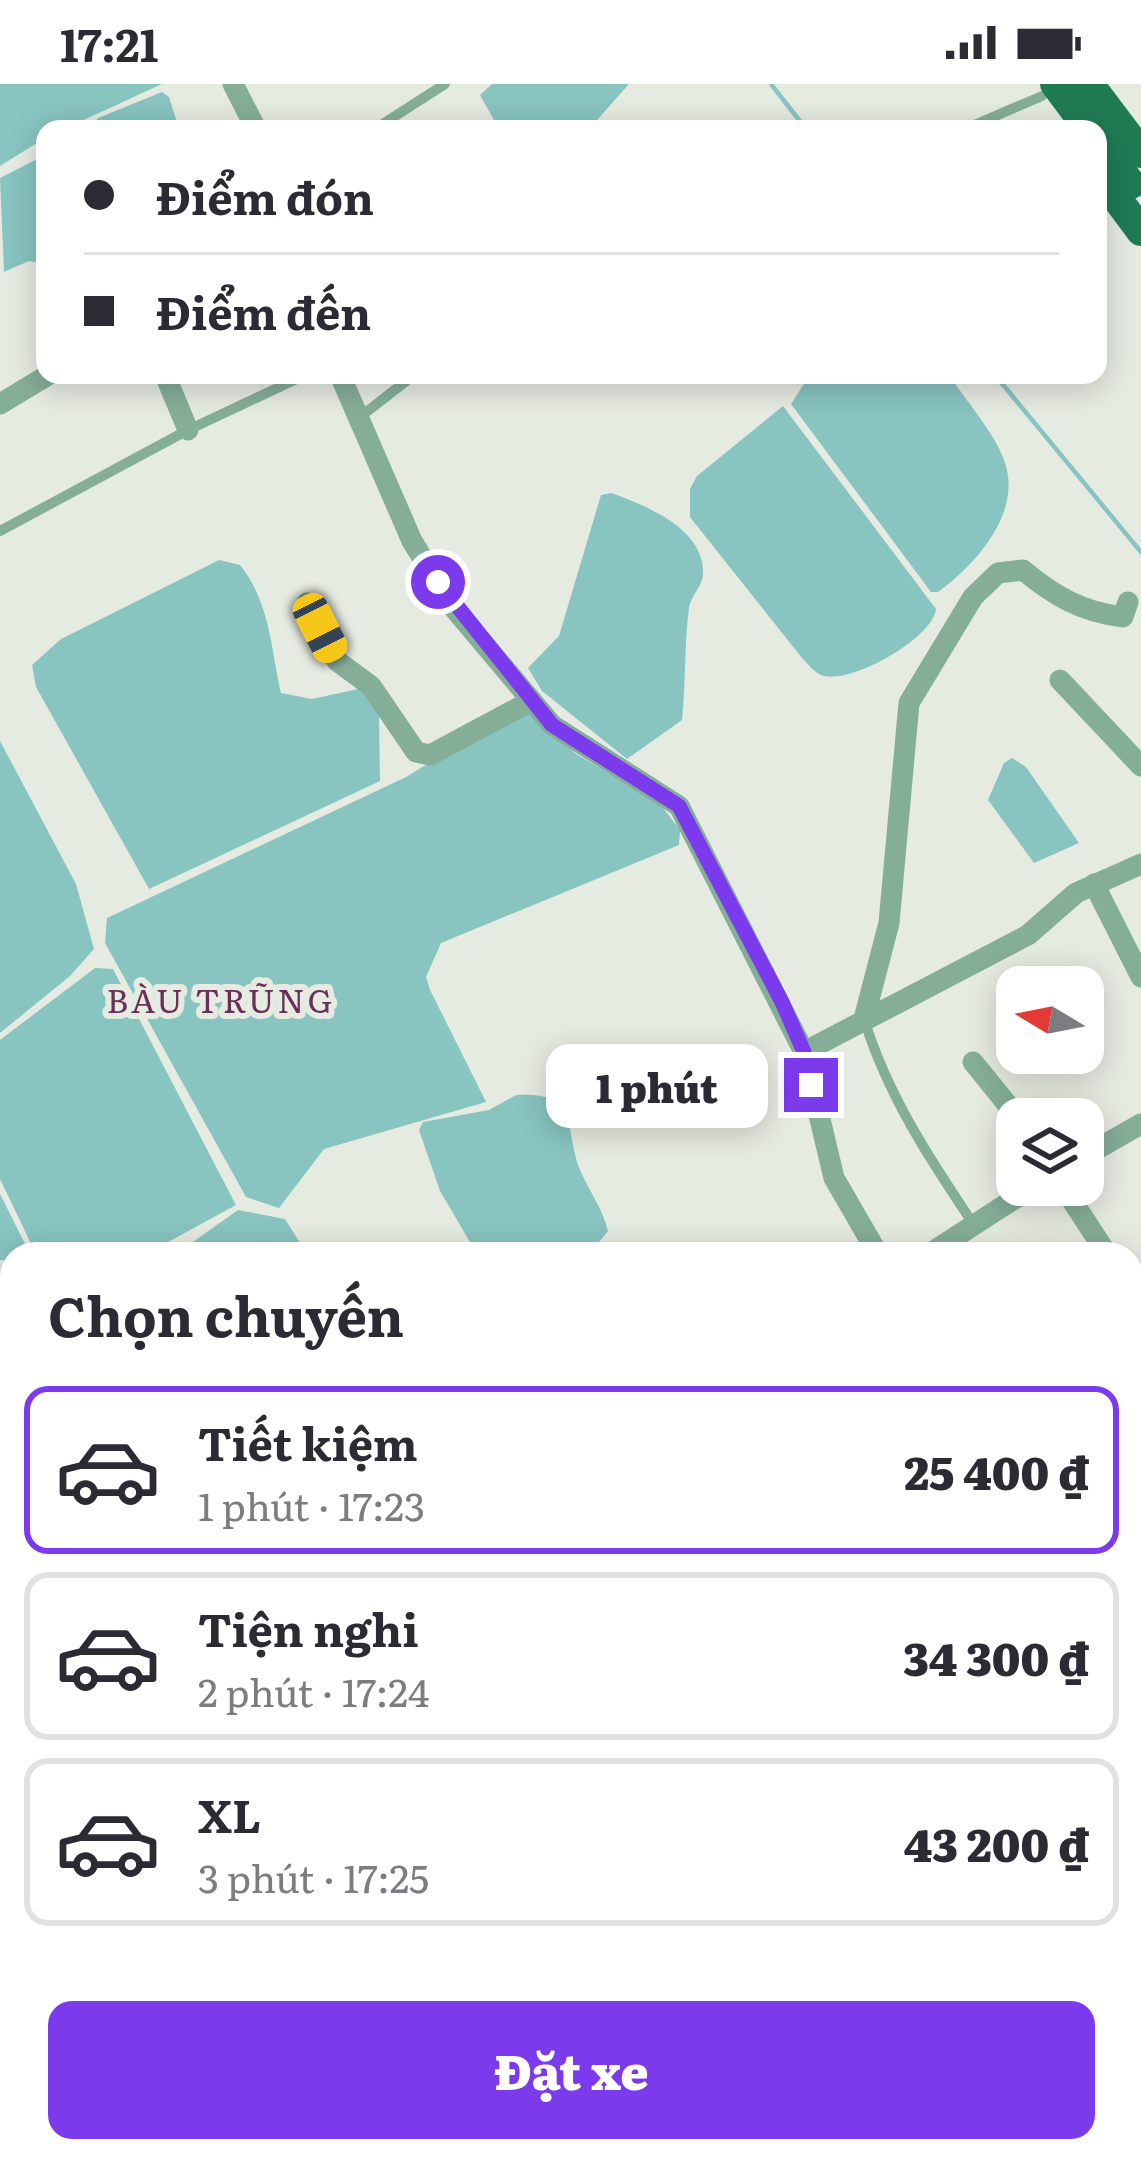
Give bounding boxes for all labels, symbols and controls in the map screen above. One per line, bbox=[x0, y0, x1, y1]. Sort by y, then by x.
text: 17:21 bbox=[60, 9, 158, 76]
text: Điểm đón bbox=[156, 162, 374, 229]
text: Điểm đến bbox=[156, 277, 371, 344]
route start bbox=[411, 555, 465, 609]
car bbox=[288, 588, 352, 668]
north arrow bbox=[996, 966, 1104, 1074]
map controls bbox=[996, 966, 1104, 1206]
district label: BÀU TRŨNG bbox=[107, 974, 335, 1023]
callout: 1 phút bbox=[547, 1043, 769, 1127]
text: 1 phút bbox=[596, 1057, 718, 1115]
route end bbox=[784, 1058, 838, 1112]
button: layers bbox=[996, 1098, 1104, 1206]
text: Chọn chuyến bbox=[48, 1273, 404, 1354]
text: Tiết kiệm bbox=[198, 1408, 418, 1475]
icon: car bbox=[54, 1416, 162, 1524]
text: 25 400 ₫ bbox=[904, 1437, 1089, 1504]
text: 1 phút · 17:23 bbox=[198, 1475, 425, 1533]
text: Tiện nghi bbox=[198, 1594, 419, 1661]
icon: car bbox=[54, 1602, 162, 1710]
text: 34 300 ₫ bbox=[903, 1623, 1089, 1690]
text: 2 phút · 17:24 bbox=[198, 1661, 429, 1719]
text: XL bbox=[198, 1780, 261, 1847]
icon: car bbox=[54, 1788, 162, 1896]
text: 43 200 ₫ bbox=[904, 1809, 1089, 1876]
text: 3 phút · 17:25 bbox=[198, 1847, 429, 1905]
button: Đặt xe bbox=[48, 2001, 1095, 2139]

